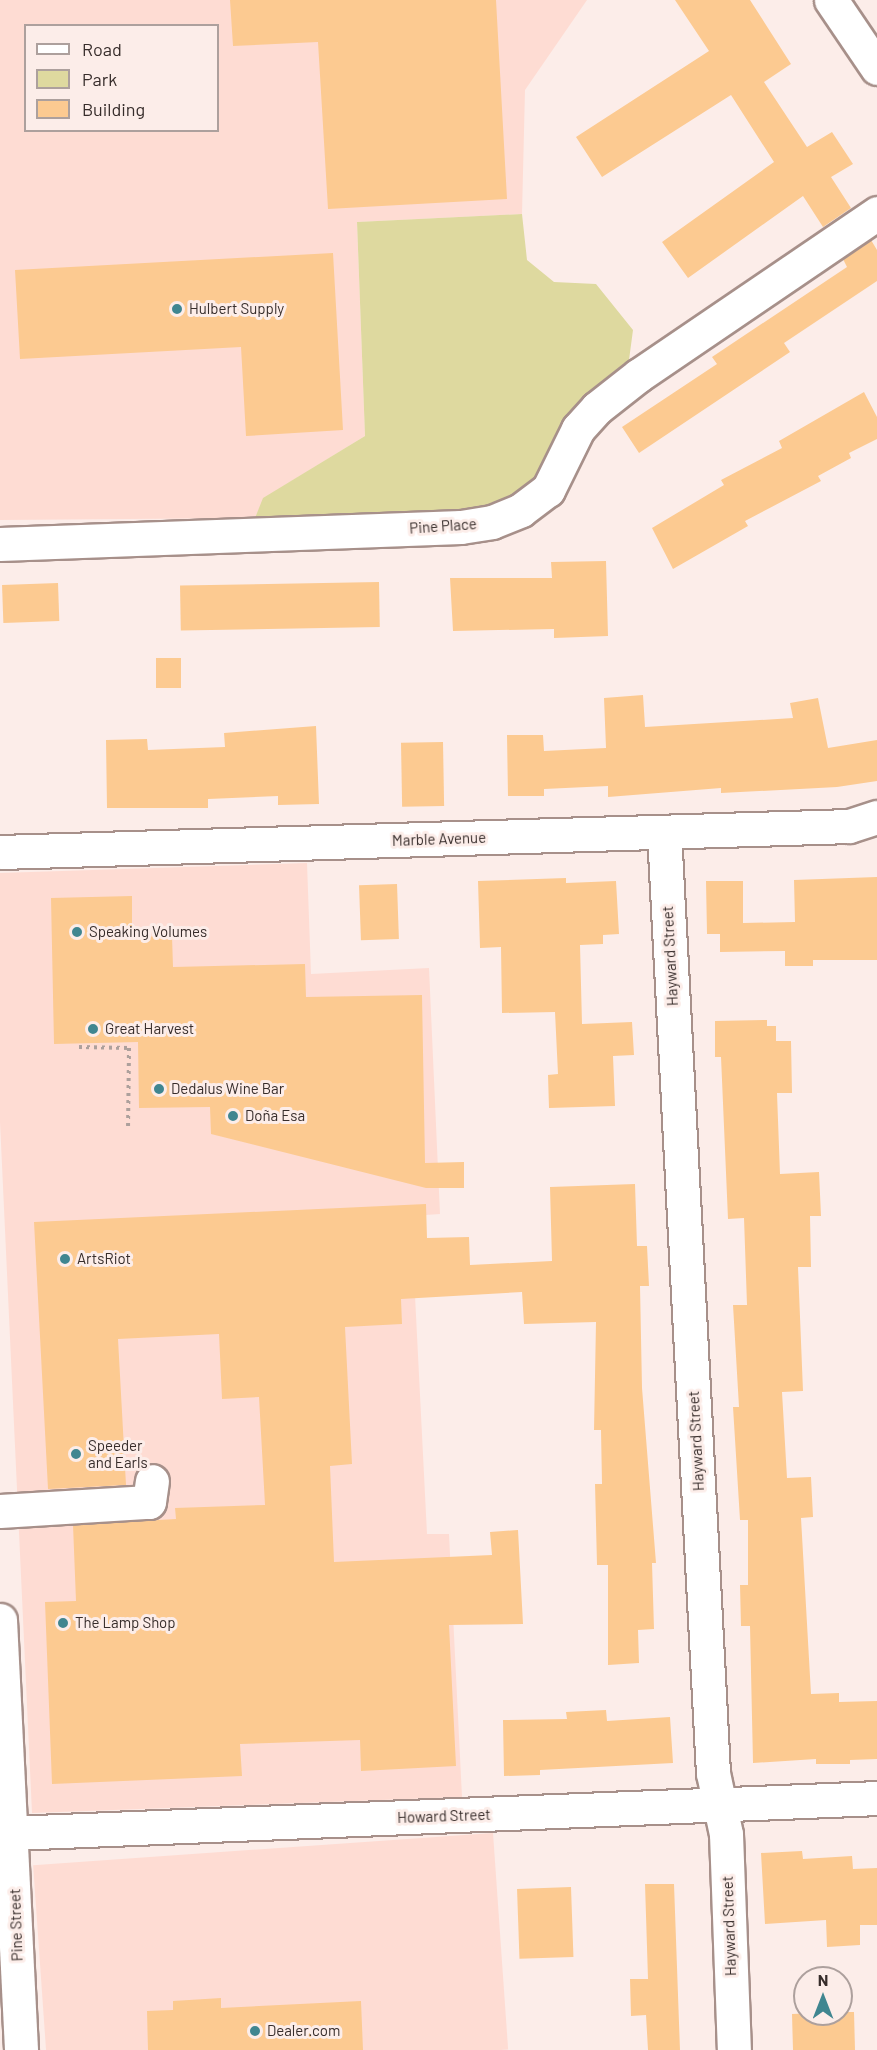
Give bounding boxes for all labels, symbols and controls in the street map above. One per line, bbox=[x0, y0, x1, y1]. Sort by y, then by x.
legend bbox=[24, 24, 219, 132]
text: Road bbox=[82, 38, 122, 60]
text: Park bbox=[82, 68, 117, 90]
text: Building bbox=[82, 98, 145, 120]
place label: Hulbert Supply bbox=[189, 300, 284, 318]
marker: Hulbert Supply bbox=[170, 302, 184, 316]
street label: Pine Place bbox=[409, 515, 477, 537]
street label: Marble Avenue bbox=[392, 828, 486, 850]
street label: Hayward Street bbox=[658, 906, 682, 1006]
place label: Speaking Volumes bbox=[89, 923, 207, 941]
marker: Speaking Volumes bbox=[70, 925, 84, 939]
place label: Great Harvest bbox=[105, 1020, 194, 1038]
marker: Great Harvest bbox=[86, 1022, 100, 1036]
place label: Dedalus Wine Bar bbox=[171, 1080, 284, 1098]
marker: Dedalus Wine Bar bbox=[152, 1082, 166, 1096]
place label: Doña Esa bbox=[245, 1107, 305, 1125]
marker: Doña Esa bbox=[226, 1109, 240, 1123]
place label: ArtsRiot bbox=[77, 1250, 131, 1268]
marker: ArtsRiot bbox=[58, 1252, 72, 1266]
street label: Hayward Street bbox=[684, 1391, 708, 1491]
place label: Speeder and Earls bbox=[88, 1436, 148, 1471]
marker: Speeder and Earls bbox=[69, 1447, 83, 1461]
place label: The Lamp Shop bbox=[75, 1614, 176, 1632]
marker: The Lamp Shop bbox=[56, 1616, 70, 1630]
street label: Howard Street bbox=[397, 1805, 491, 1827]
street label: Hayward Street bbox=[718, 1876, 740, 1976]
street label: Pine Street bbox=[6, 1888, 26, 1962]
north arrow bbox=[793, 1966, 853, 2026]
text: N bbox=[818, 1970, 828, 1989]
place label: Dealer.com bbox=[267, 2022, 340, 2040]
marker: Dealer.com bbox=[248, 2024, 262, 2038]

